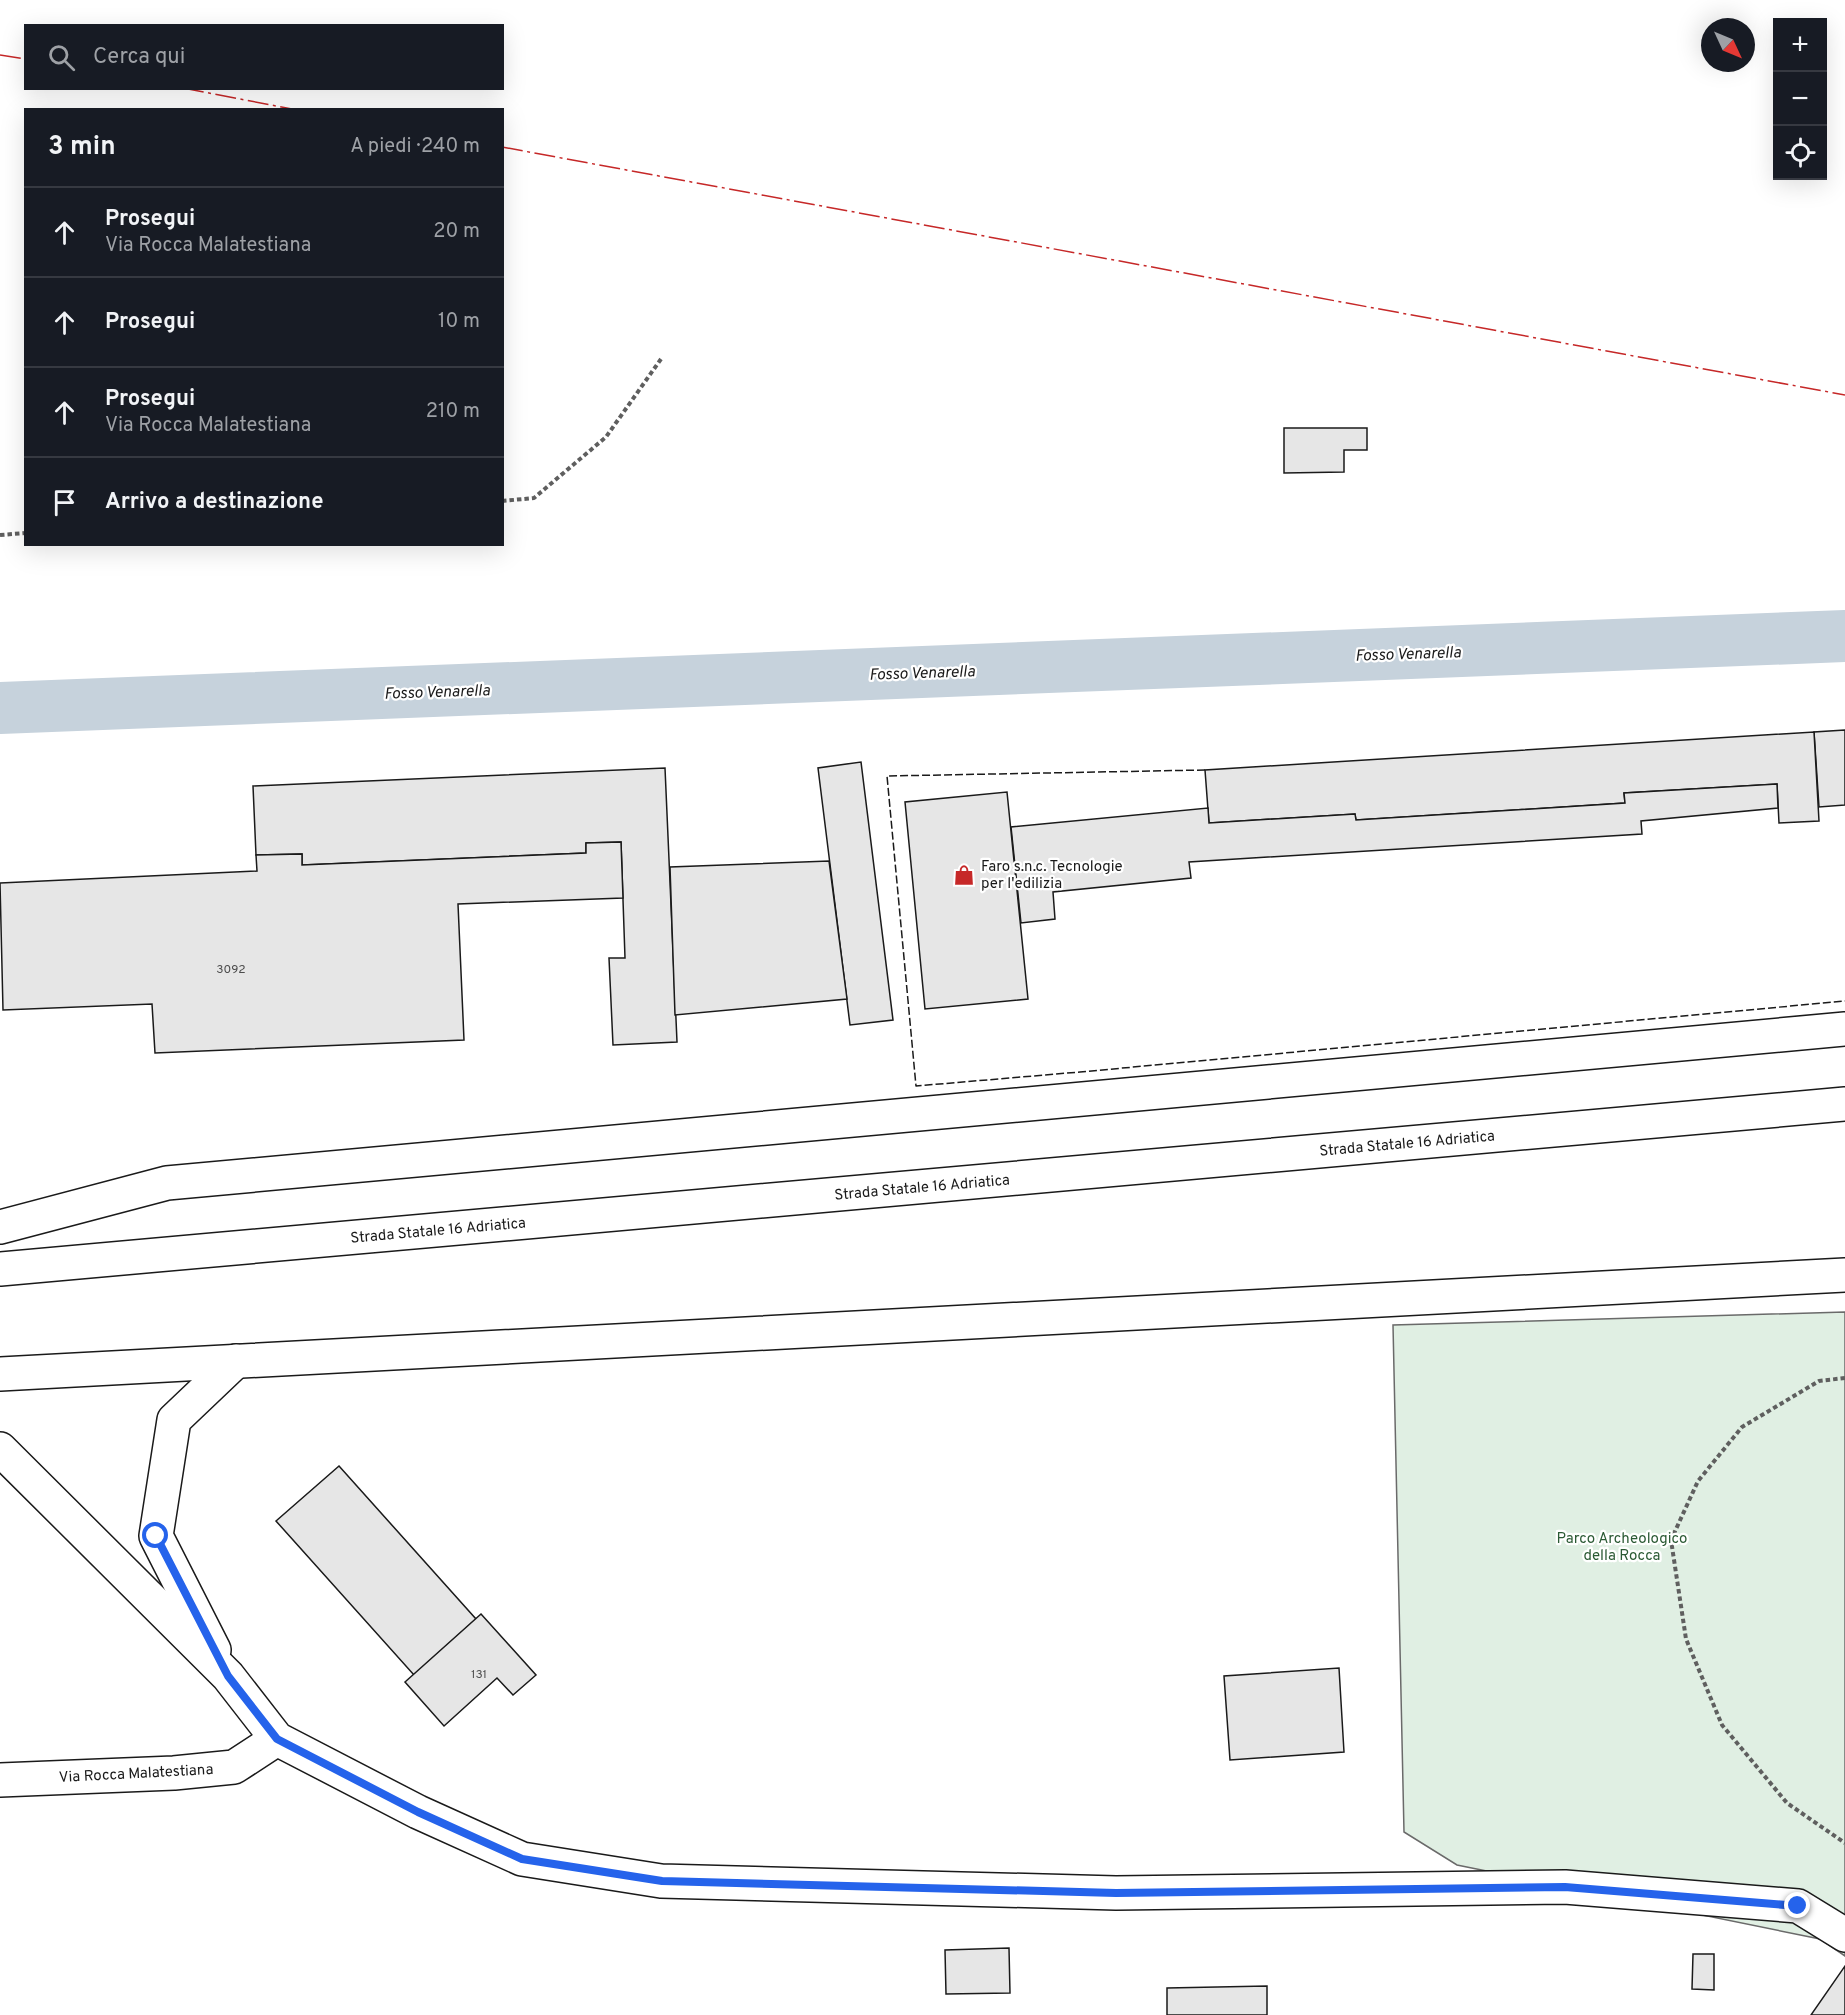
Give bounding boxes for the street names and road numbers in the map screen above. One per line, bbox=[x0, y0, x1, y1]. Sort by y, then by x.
street label: Strada Statale 16 Adriatica bbox=[1319, 1127, 1496, 1162]
street label: Strada Statale 16 Adriatica bbox=[834, 1171, 1011, 1206]
street label: Strada Statale 16 Adriatica bbox=[350, 1214, 527, 1249]
street label: Via Rocca Malatestiana bbox=[58, 1761, 214, 1788]

